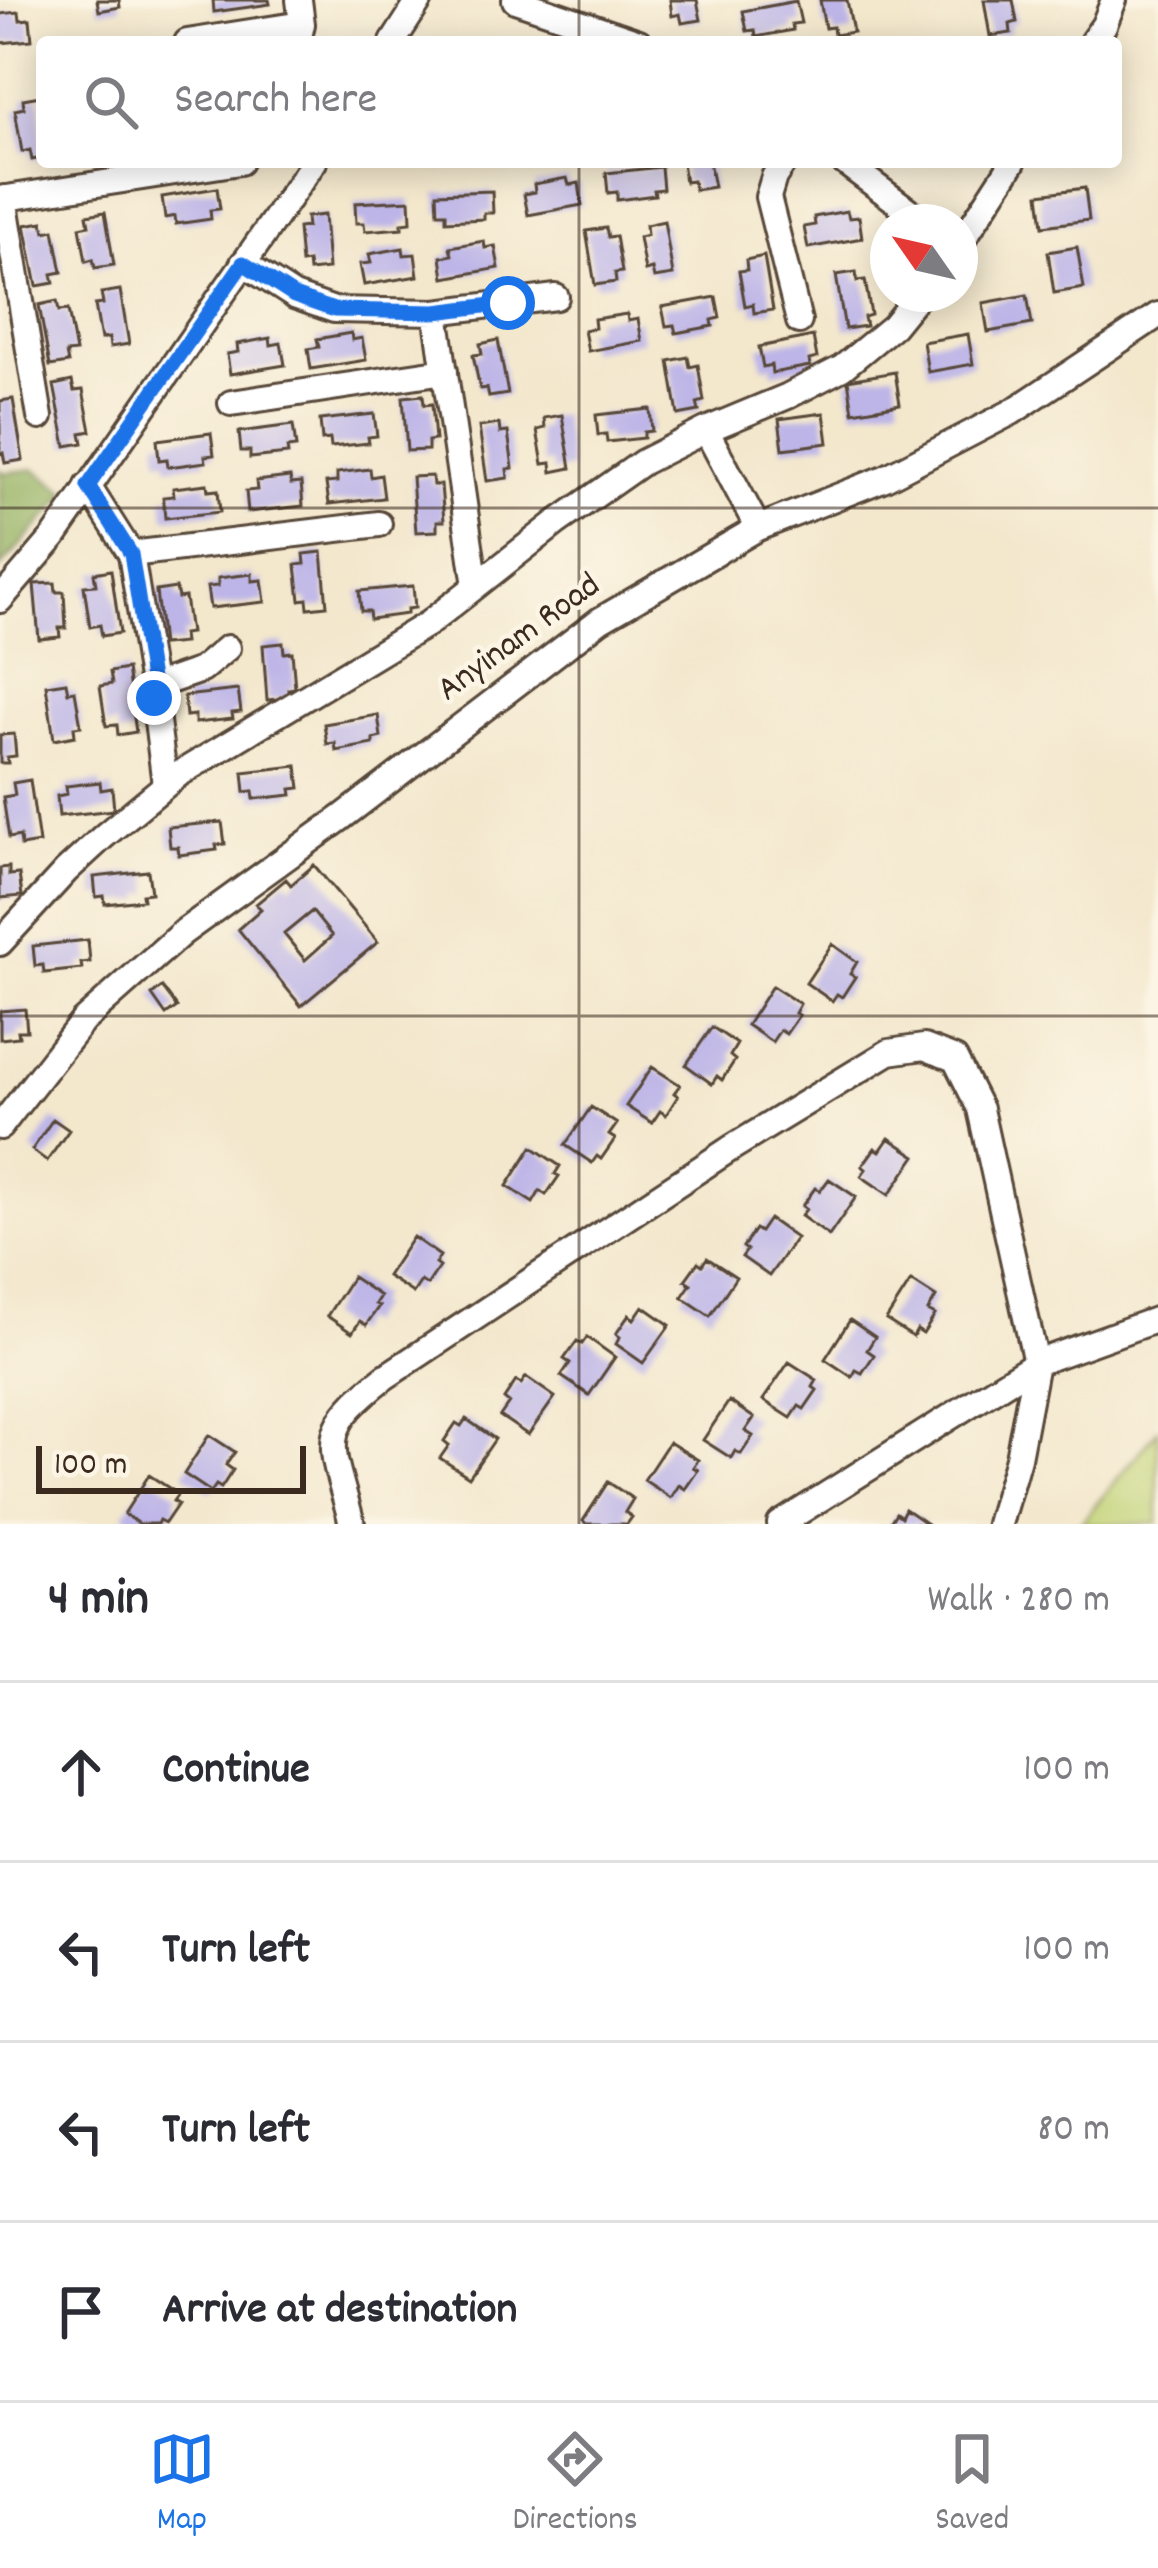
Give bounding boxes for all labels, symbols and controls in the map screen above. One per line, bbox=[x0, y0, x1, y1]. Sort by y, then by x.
search box bbox=[36, 36, 1122, 168]
icon: search bbox=[78, 69, 144, 135]
text: Search here bbox=[174, 70, 377, 134]
north arrow bbox=[870, 204, 978, 312]
route start bbox=[481, 276, 535, 330]
street label: Anyinam Road bbox=[427, 562, 613, 716]
route end bbox=[127, 671, 181, 725]
scale bar bbox=[36, 1440, 306, 1493]
text: 100 m bbox=[54, 1443, 127, 1490]
text: 4 min bbox=[48, 1566, 149, 1638]
text: Walk · 280 m bbox=[928, 1575, 1110, 1630]
icon: ahead bbox=[48, 1739, 114, 1805]
text: Continue bbox=[162, 1740, 310, 1804]
text: 100 m bbox=[1023, 1744, 1110, 1799]
icon: left bbox=[48, 1919, 114, 1985]
text: Turn left bbox=[162, 1920, 310, 1984]
text: 100 m bbox=[1023, 1924, 1110, 1979]
icon: left bbox=[48, 2099, 114, 2165]
text: Turn left bbox=[162, 2100, 310, 2164]
text: 80 m bbox=[1037, 2104, 1110, 2159]
icon: arrive bbox=[48, 2279, 114, 2345]
text: Arrive at destination bbox=[162, 2280, 517, 2344]
tab: Map bbox=[149, 2426, 215, 2545]
tab: Directions bbox=[513, 2426, 638, 2545]
tab: Saved bbox=[935, 2426, 1009, 2545]

